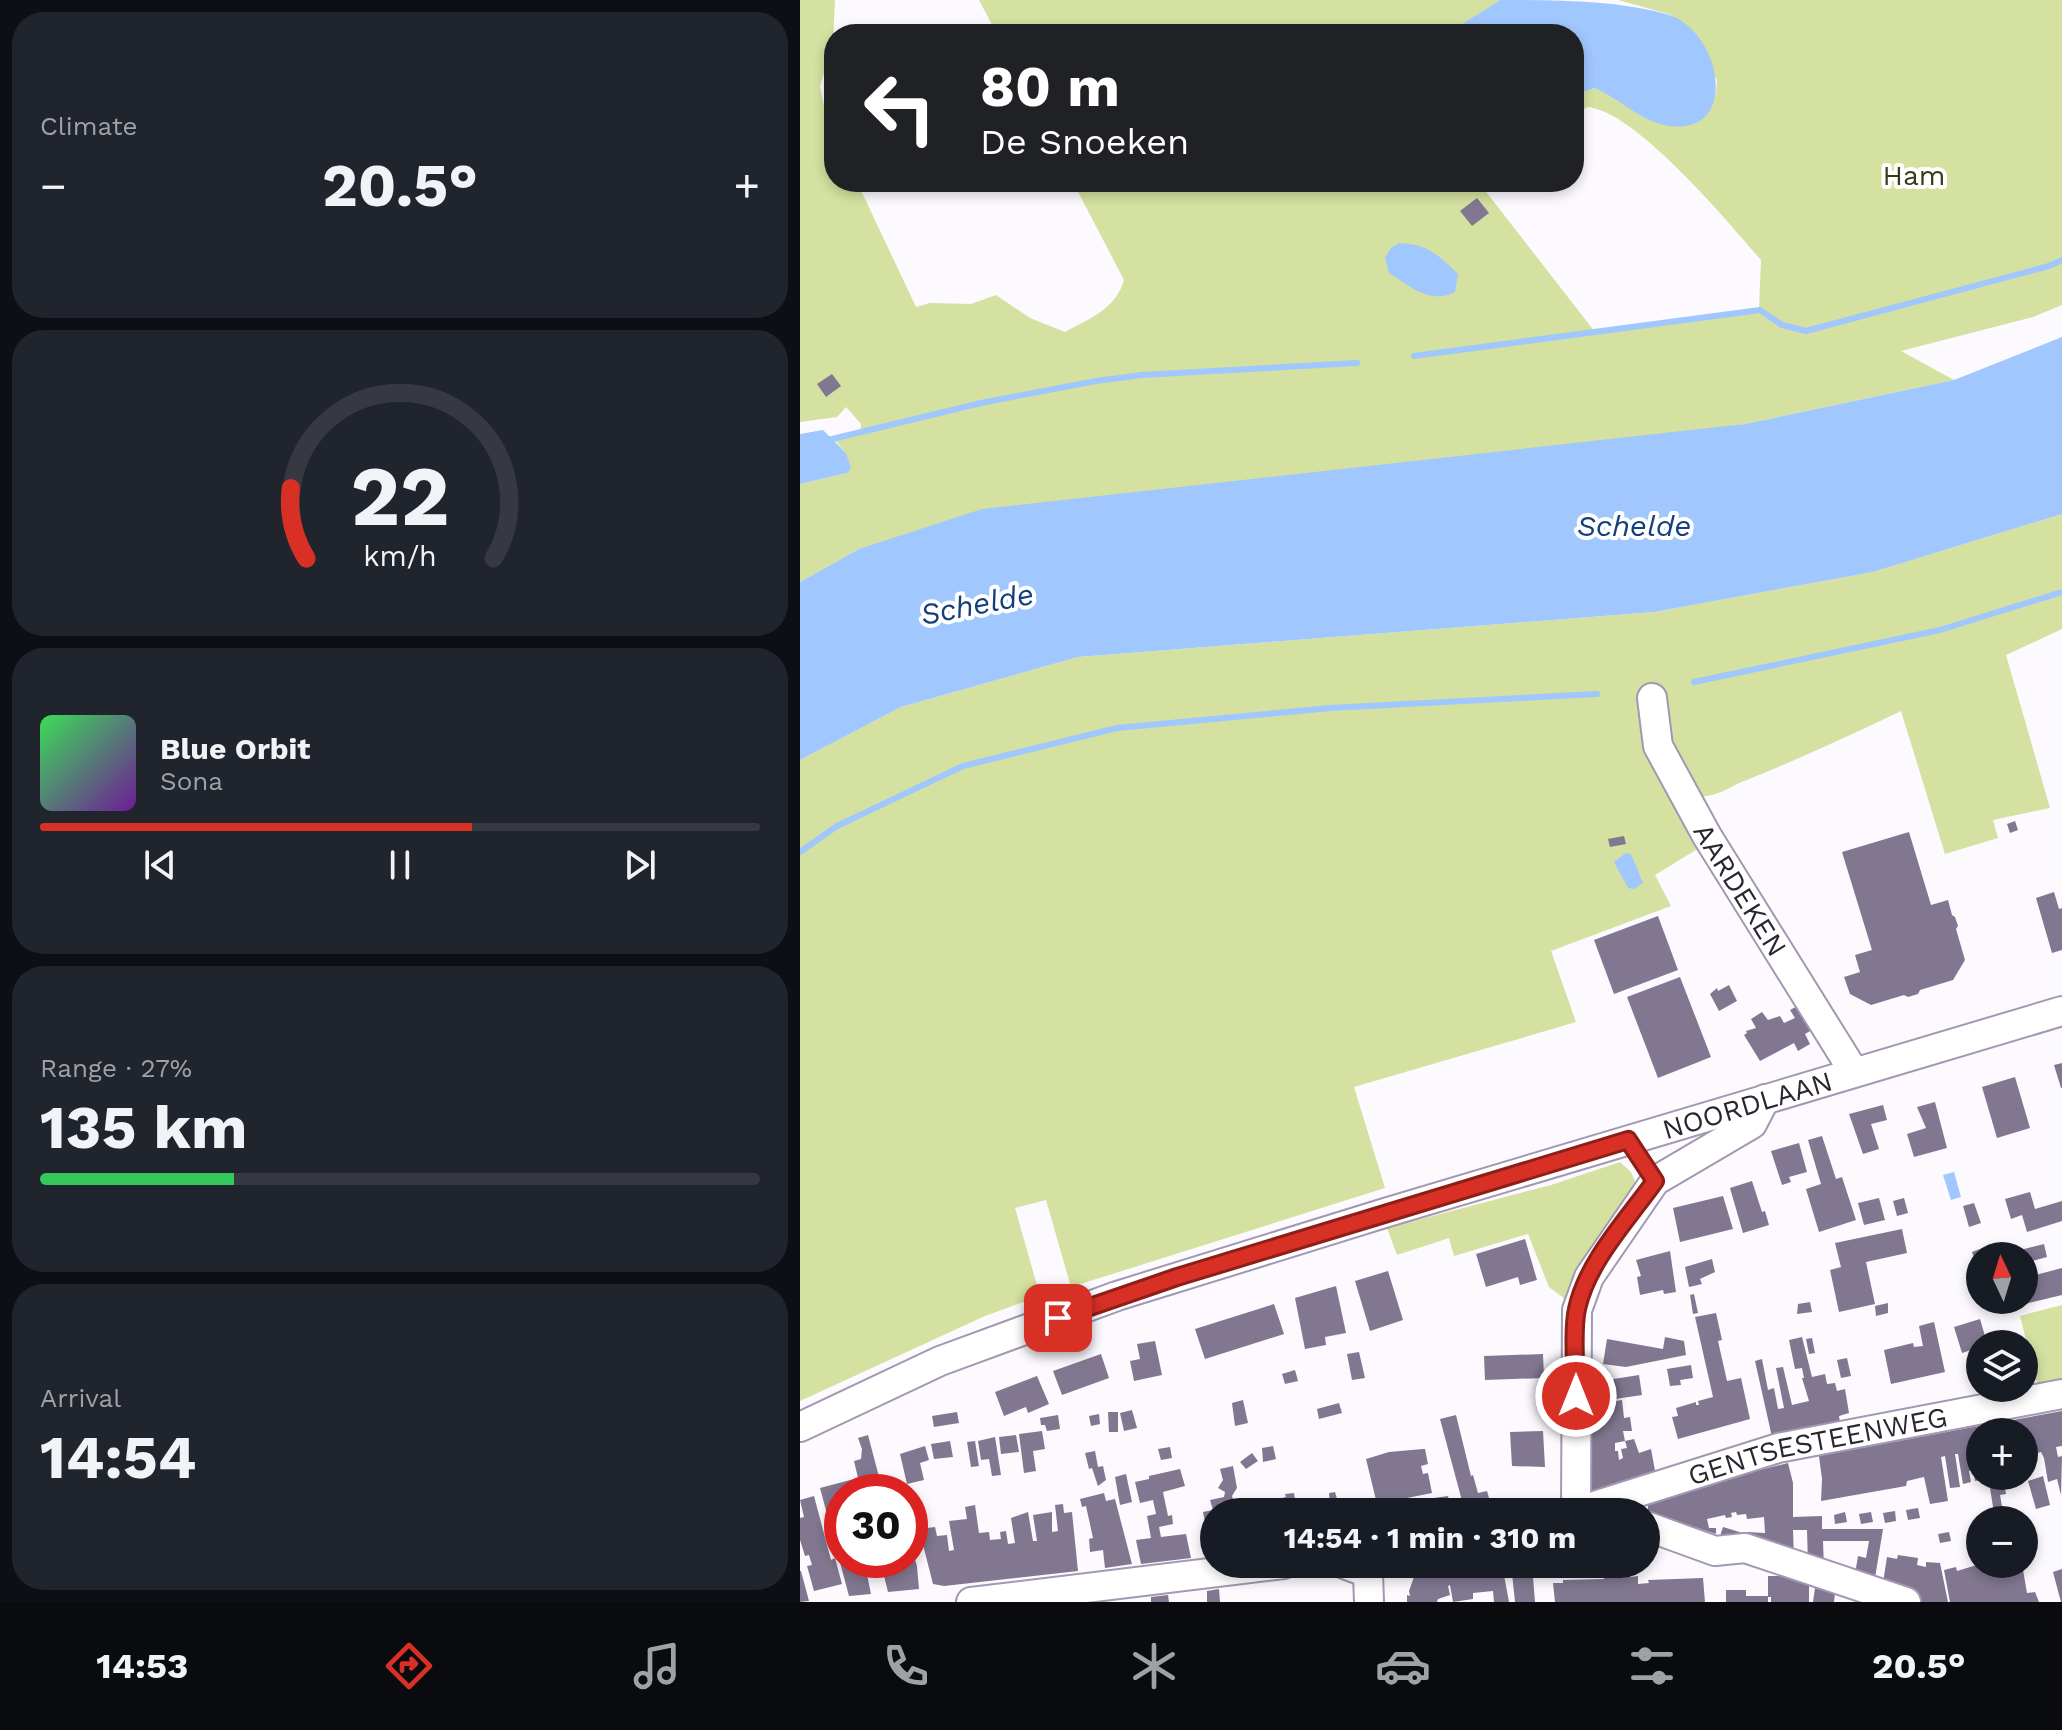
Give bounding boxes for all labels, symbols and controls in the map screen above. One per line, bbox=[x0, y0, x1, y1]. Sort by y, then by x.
text: 80 m bbox=[980, 54, 1120, 120]
icon: left bbox=[848, 56, 952, 160]
text: Climate bbox=[40, 111, 138, 141]
text: De Snoeken bbox=[980, 121, 1189, 163]
text: 20.5° bbox=[322, 150, 478, 221]
park label: Ham bbox=[1883, 159, 1945, 192]
text: − bbox=[40, 160, 67, 212]
text: + bbox=[733, 160, 760, 212]
text: 22 bbox=[350, 448, 450, 545]
water label: Schelde bbox=[1577, 508, 1691, 543]
text: km/h bbox=[363, 539, 437, 573]
water label: Schelde bbox=[917, 576, 1037, 632]
text: Blue Orbit bbox=[160, 731, 310, 766]
text: Sona bbox=[160, 766, 223, 796]
street label: AARDEKEN bbox=[1687, 817, 1794, 962]
icon: previous bbox=[138, 843, 182, 887]
icon: pause bbox=[378, 843, 422, 887]
icon: next bbox=[618, 843, 662, 887]
text: Range · 27% bbox=[40, 1053, 192, 1083]
street label: NOORDLAAN bbox=[1658, 1064, 1836, 1146]
text: 135 km bbox=[40, 1092, 247, 1163]
north arrow bbox=[1966, 1242, 2038, 1314]
map controls bbox=[1966, 1242, 2038, 1578]
pin bbox=[1024, 1284, 1092, 1352]
icon: arrive bbox=[1036, 1296, 1080, 1340]
button: layers bbox=[1966, 1330, 2038, 1402]
position arrow bbox=[1534, 1354, 1618, 1438]
text: Arrival bbox=[40, 1383, 121, 1413]
street label: GENTSESTEENWEG bbox=[1684, 1400, 1950, 1492]
button: + bbox=[1966, 1418, 2038, 1490]
text: 14:54 bbox=[40, 1422, 196, 1493]
speed limit sign: 30 bbox=[824, 1474, 928, 1578]
button: − bbox=[1966, 1506, 2038, 1578]
text: 14:54 · 1 min · 310 m bbox=[1284, 1520, 1576, 1555]
icon: directions bbox=[381, 1638, 437, 1694]
icon: music bbox=[629, 1638, 685, 1694]
icon: phone bbox=[878, 1638, 934, 1694]
icon: climate bbox=[1126, 1638, 1182, 1694]
icon: car bbox=[1375, 1638, 1431, 1694]
icon: filters bbox=[1624, 1638, 1680, 1694]
text: 14:53 bbox=[96, 1645, 188, 1687]
text: 20.5° bbox=[1872, 1645, 1966, 1687]

